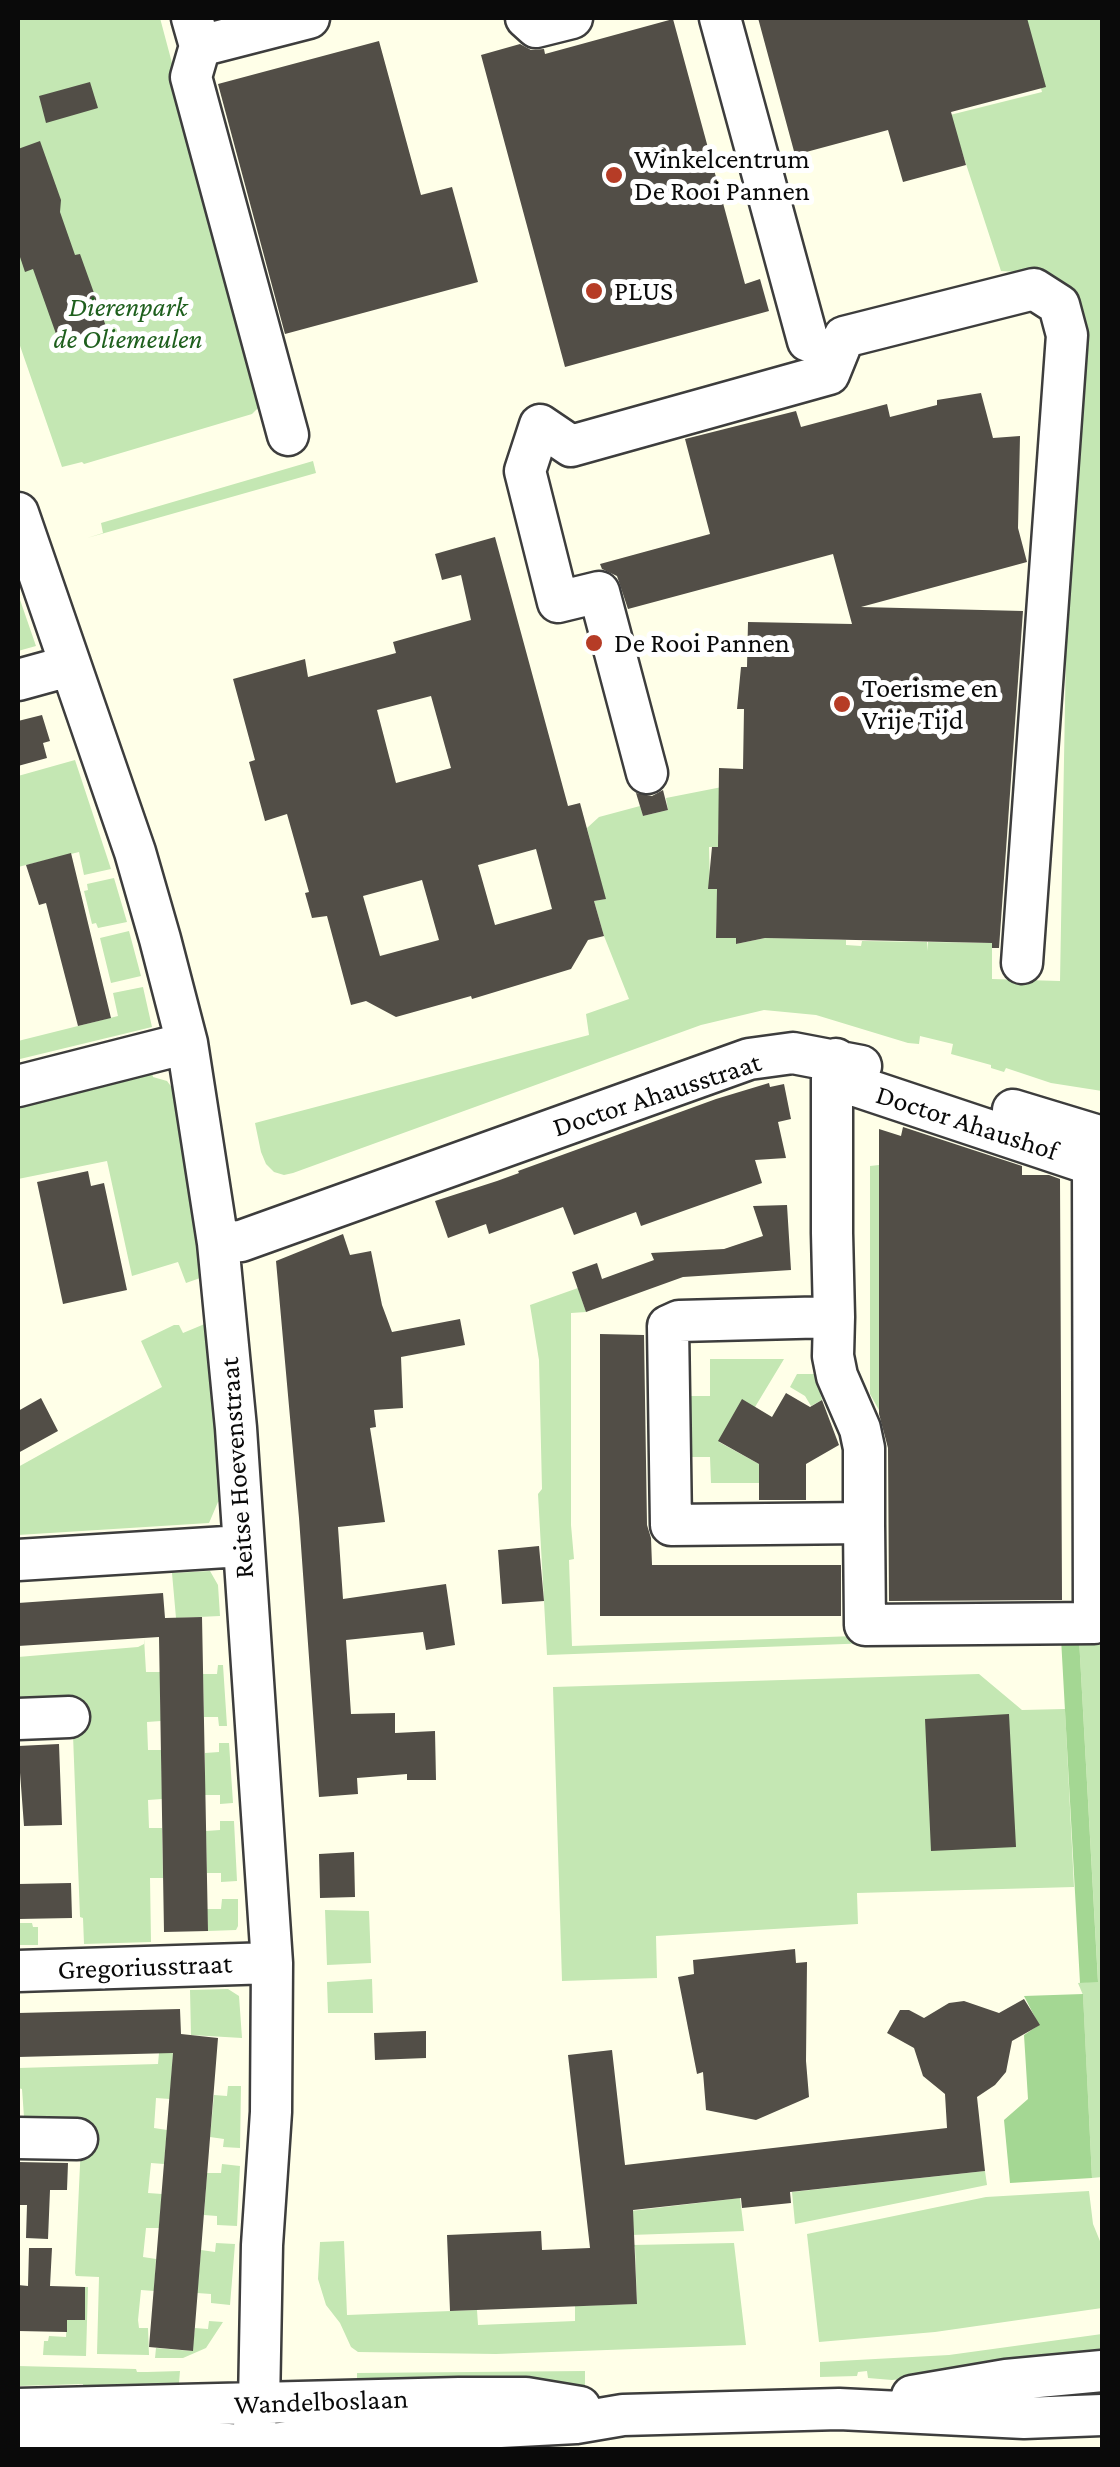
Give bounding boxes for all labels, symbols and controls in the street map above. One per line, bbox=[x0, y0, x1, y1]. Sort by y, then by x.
place label: Winkelcentrum De Rooi Pannen bbox=[634, 142, 810, 208]
marker: Winkelcentrum De Rooi Pannen bbox=[603, 164, 625, 186]
place label: PLUS bbox=[614, 274, 673, 308]
marker: PLUS bbox=[583, 280, 605, 302]
park label: Dierenpark de Oliemeulen bbox=[53, 290, 203, 356]
place label: De Rooi Pannen bbox=[614, 626, 790, 660]
marker: De Rooi Pannen bbox=[583, 632, 605, 654]
place label: Toerisme en Vrije Tijd bbox=[862, 671, 998, 737]
marker: Toerisme en Vrije Tijd bbox=[831, 693, 853, 715]
street label: Doctor Ahausstraat bbox=[549, 1046, 765, 1144]
street label: Doctor Ahaushof bbox=[872, 1078, 1062, 1168]
street label: Reitse Hoevenstraat bbox=[213, 1356, 261, 1580]
street label: Gregoriusstraat bbox=[57, 1947, 233, 1987]
street label: Wandelboslaan bbox=[233, 2382, 409, 2422]

